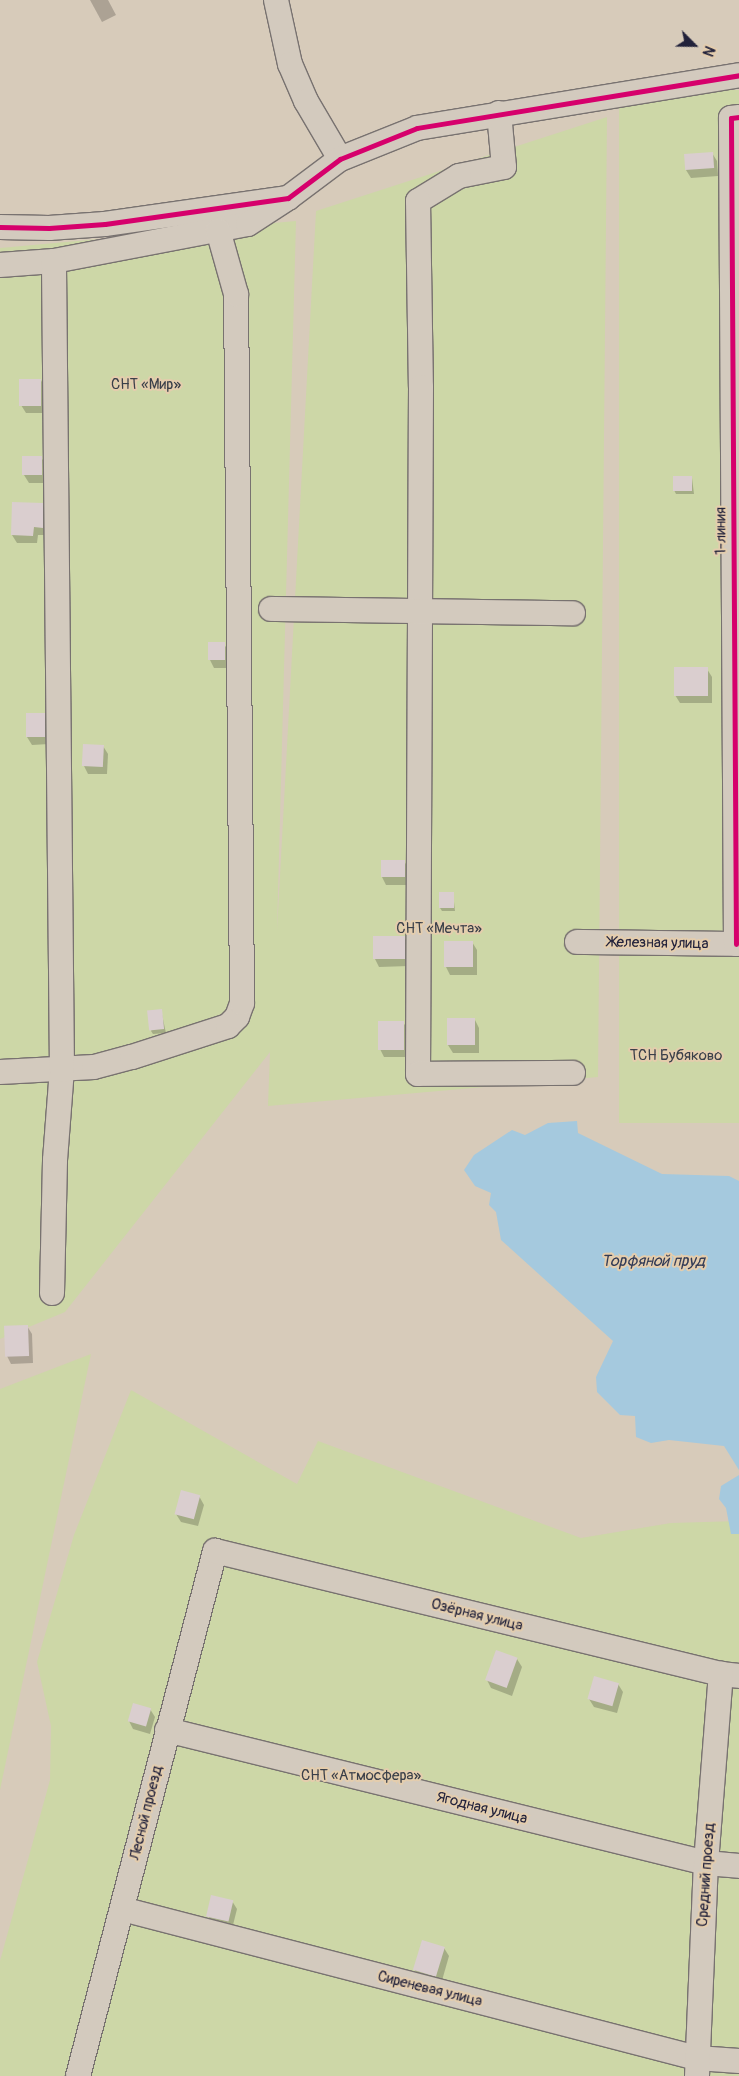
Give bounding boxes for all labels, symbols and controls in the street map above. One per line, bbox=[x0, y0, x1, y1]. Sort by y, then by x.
north arrow bbox=[669, 20, 719, 70]
text: N bbox=[699, 43, 718, 59]
park label: СНТ «Мир» bbox=[111, 376, 181, 394]
street label: 1-линия bbox=[712, 507, 730, 555]
park label: СНТ «Мечта» bbox=[396, 920, 482, 938]
street label: Железная улица bbox=[607, 933, 709, 953]
park label: ТСН Бубяково bbox=[630, 1047, 722, 1065]
water label: Торфяной пруд bbox=[601, 1251, 705, 1271]
street label: Озёрная улица bbox=[429, 1595, 525, 1635]
street label: Лесной проезд bbox=[126, 1764, 166, 1862]
park label: СНТ «Атмосфера» bbox=[301, 1767, 421, 1785]
street label: Ягодная улица bbox=[435, 1788, 529, 1828]
street label: Средний проезд bbox=[693, 1823, 719, 1927]
street label: Сиреневая улица bbox=[376, 1967, 484, 2011]

